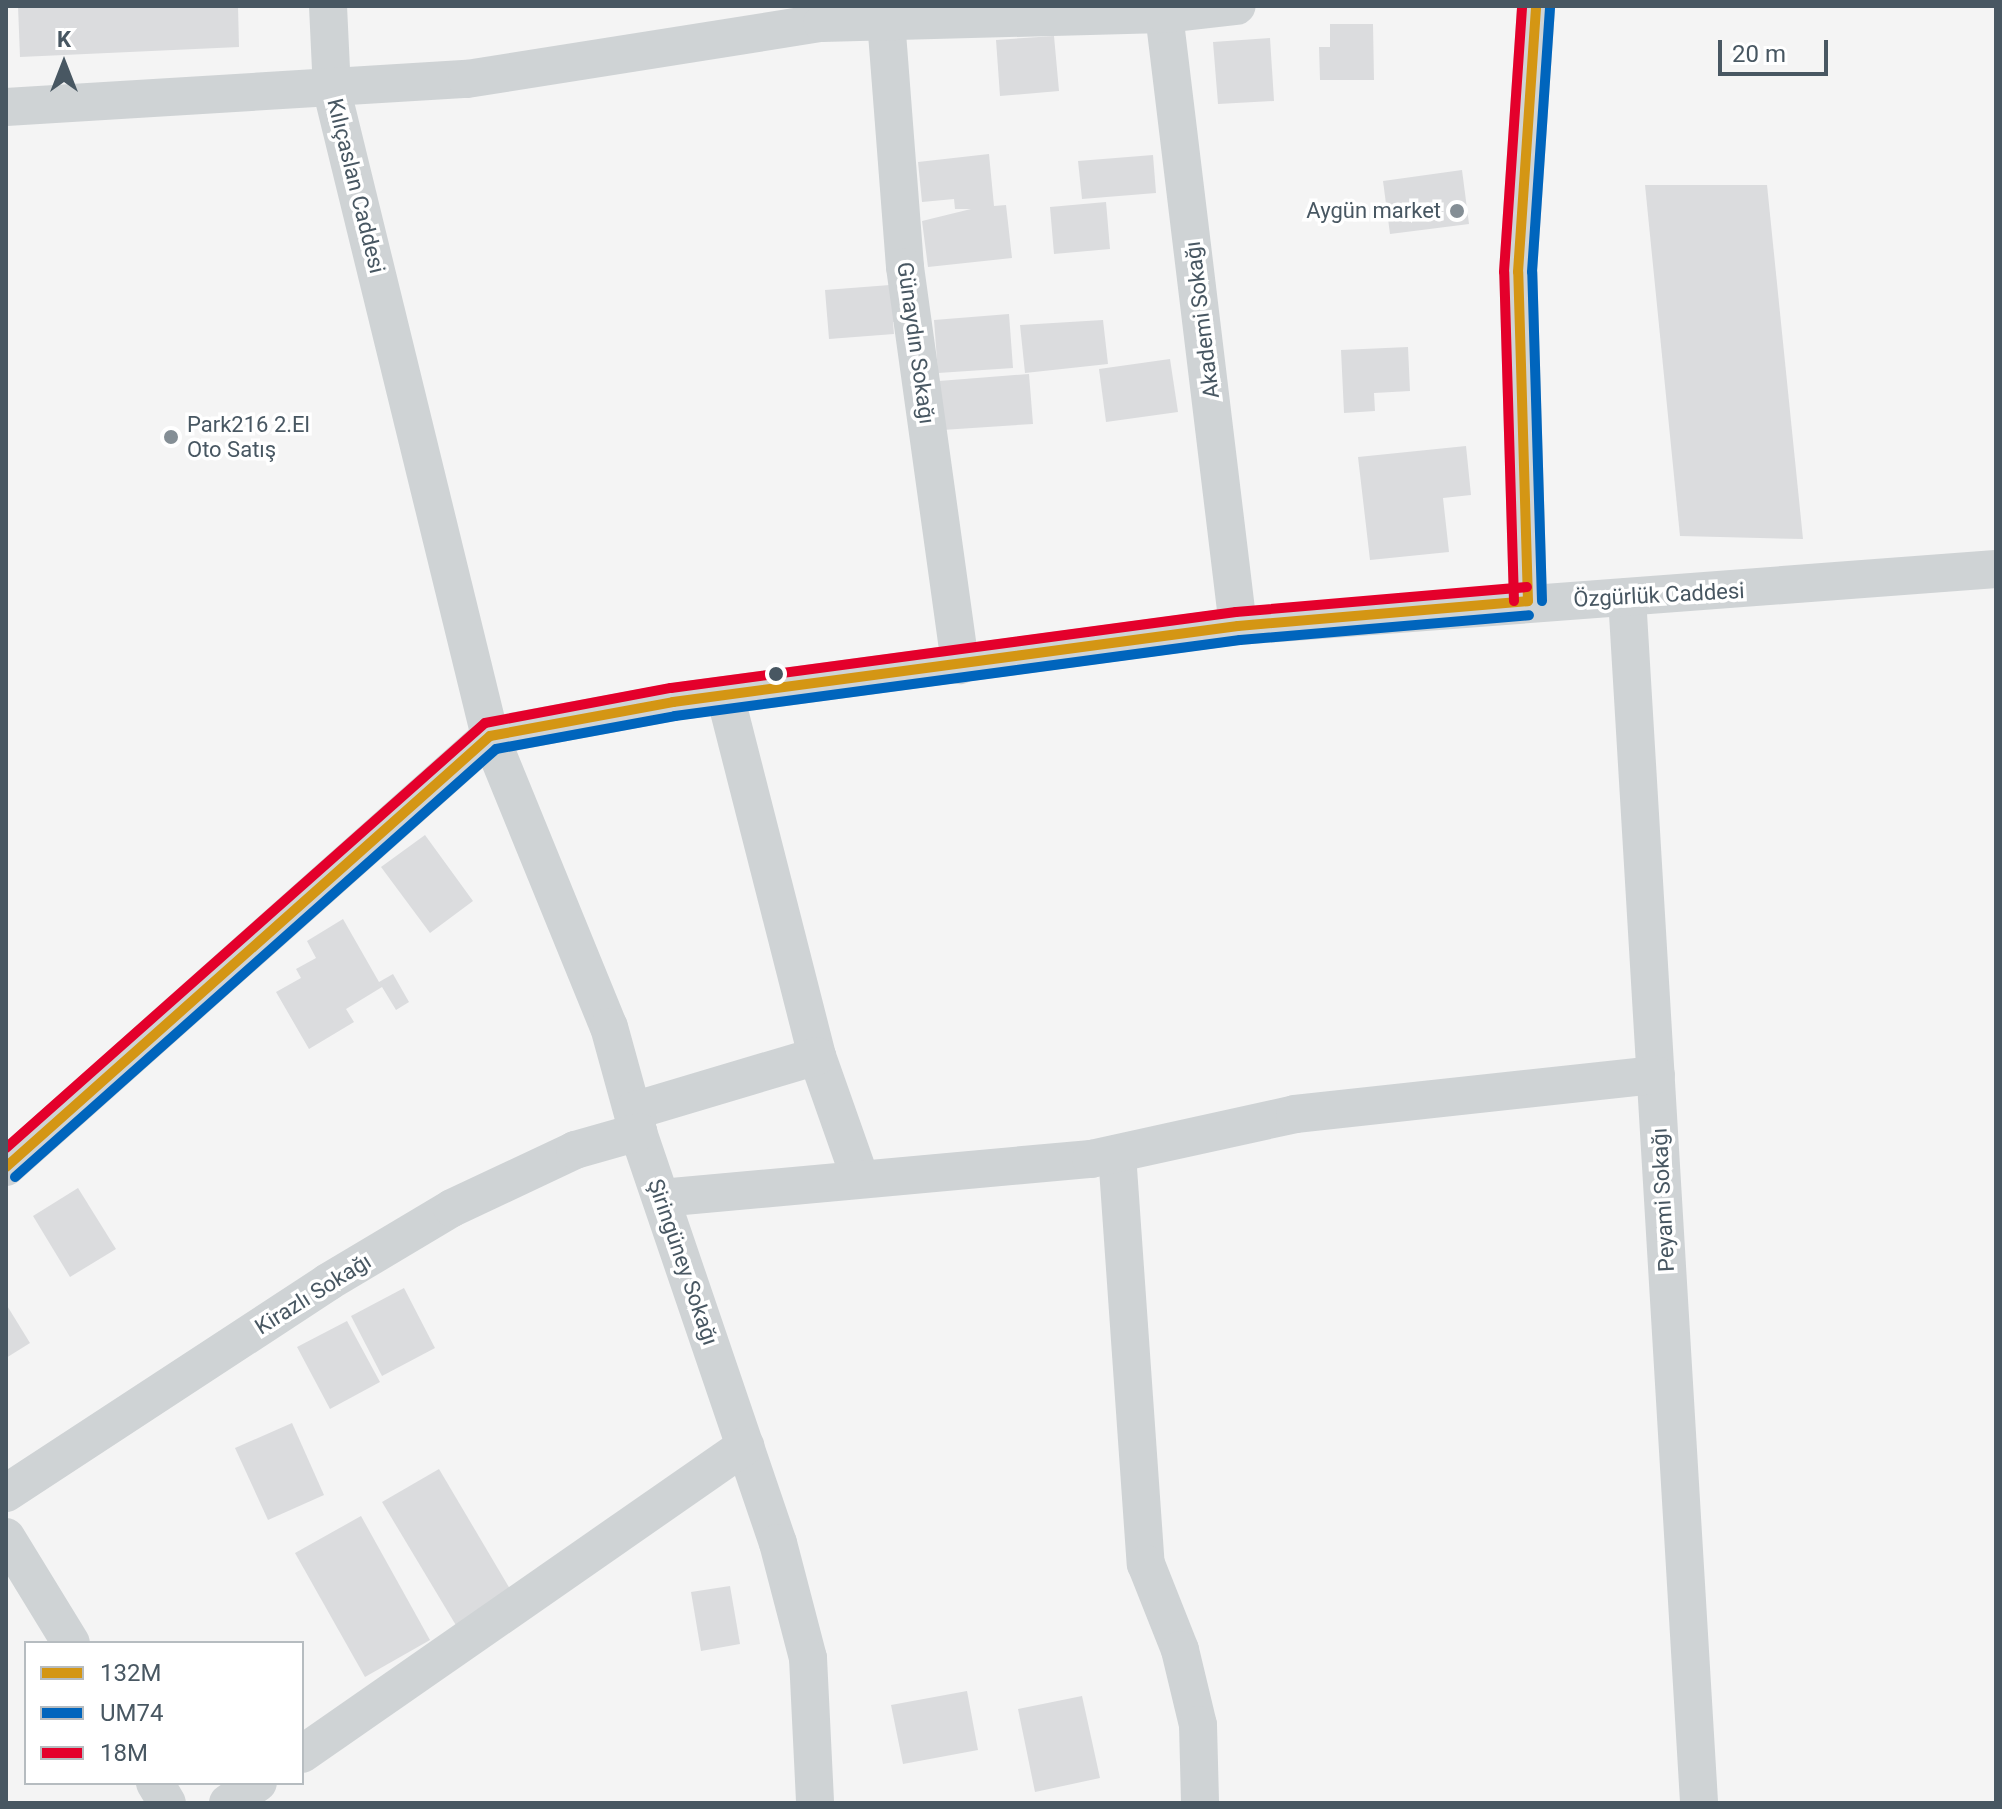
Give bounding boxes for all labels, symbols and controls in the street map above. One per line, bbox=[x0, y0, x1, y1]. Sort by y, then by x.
north arrow bbox=[24, 24, 104, 104]
scale bar bbox=[1722, 24, 1832, 74]
text: K bbox=[57, 27, 71, 52]
text: 20 m bbox=[1732, 40, 1786, 68]
street label: Kılıçaslan Caddesi bbox=[322, 96, 390, 276]
place label: Aygün market bbox=[1306, 198, 1441, 224]
marker: Aygün market bbox=[1448, 202, 1466, 220]
street label: Akademi Sokağı bbox=[1179, 240, 1225, 400]
street label: Günaydın Sokağı bbox=[892, 260, 940, 426]
place label: Park216 2.El Oto Satış bbox=[187, 411, 310, 462]
marker: Park216 2.El Oto Satış bbox=[162, 428, 180, 446]
street label: Özgürlük Caddesi bbox=[1573, 577, 1745, 613]
unlabelled marker bbox=[768, 666, 784, 682]
street label: Peyami Sokağı bbox=[1646, 1127, 1680, 1273]
street label: Şiringüney Sokağı bbox=[642, 1175, 724, 1349]
street label: Kirazlı Sokağı bbox=[250, 1248, 376, 1340]
legend bbox=[24, 1641, 304, 1785]
text: 132M bbox=[100, 1659, 161, 1687]
text: UM74 bbox=[100, 1699, 164, 1727]
text: 18M bbox=[100, 1739, 148, 1767]

